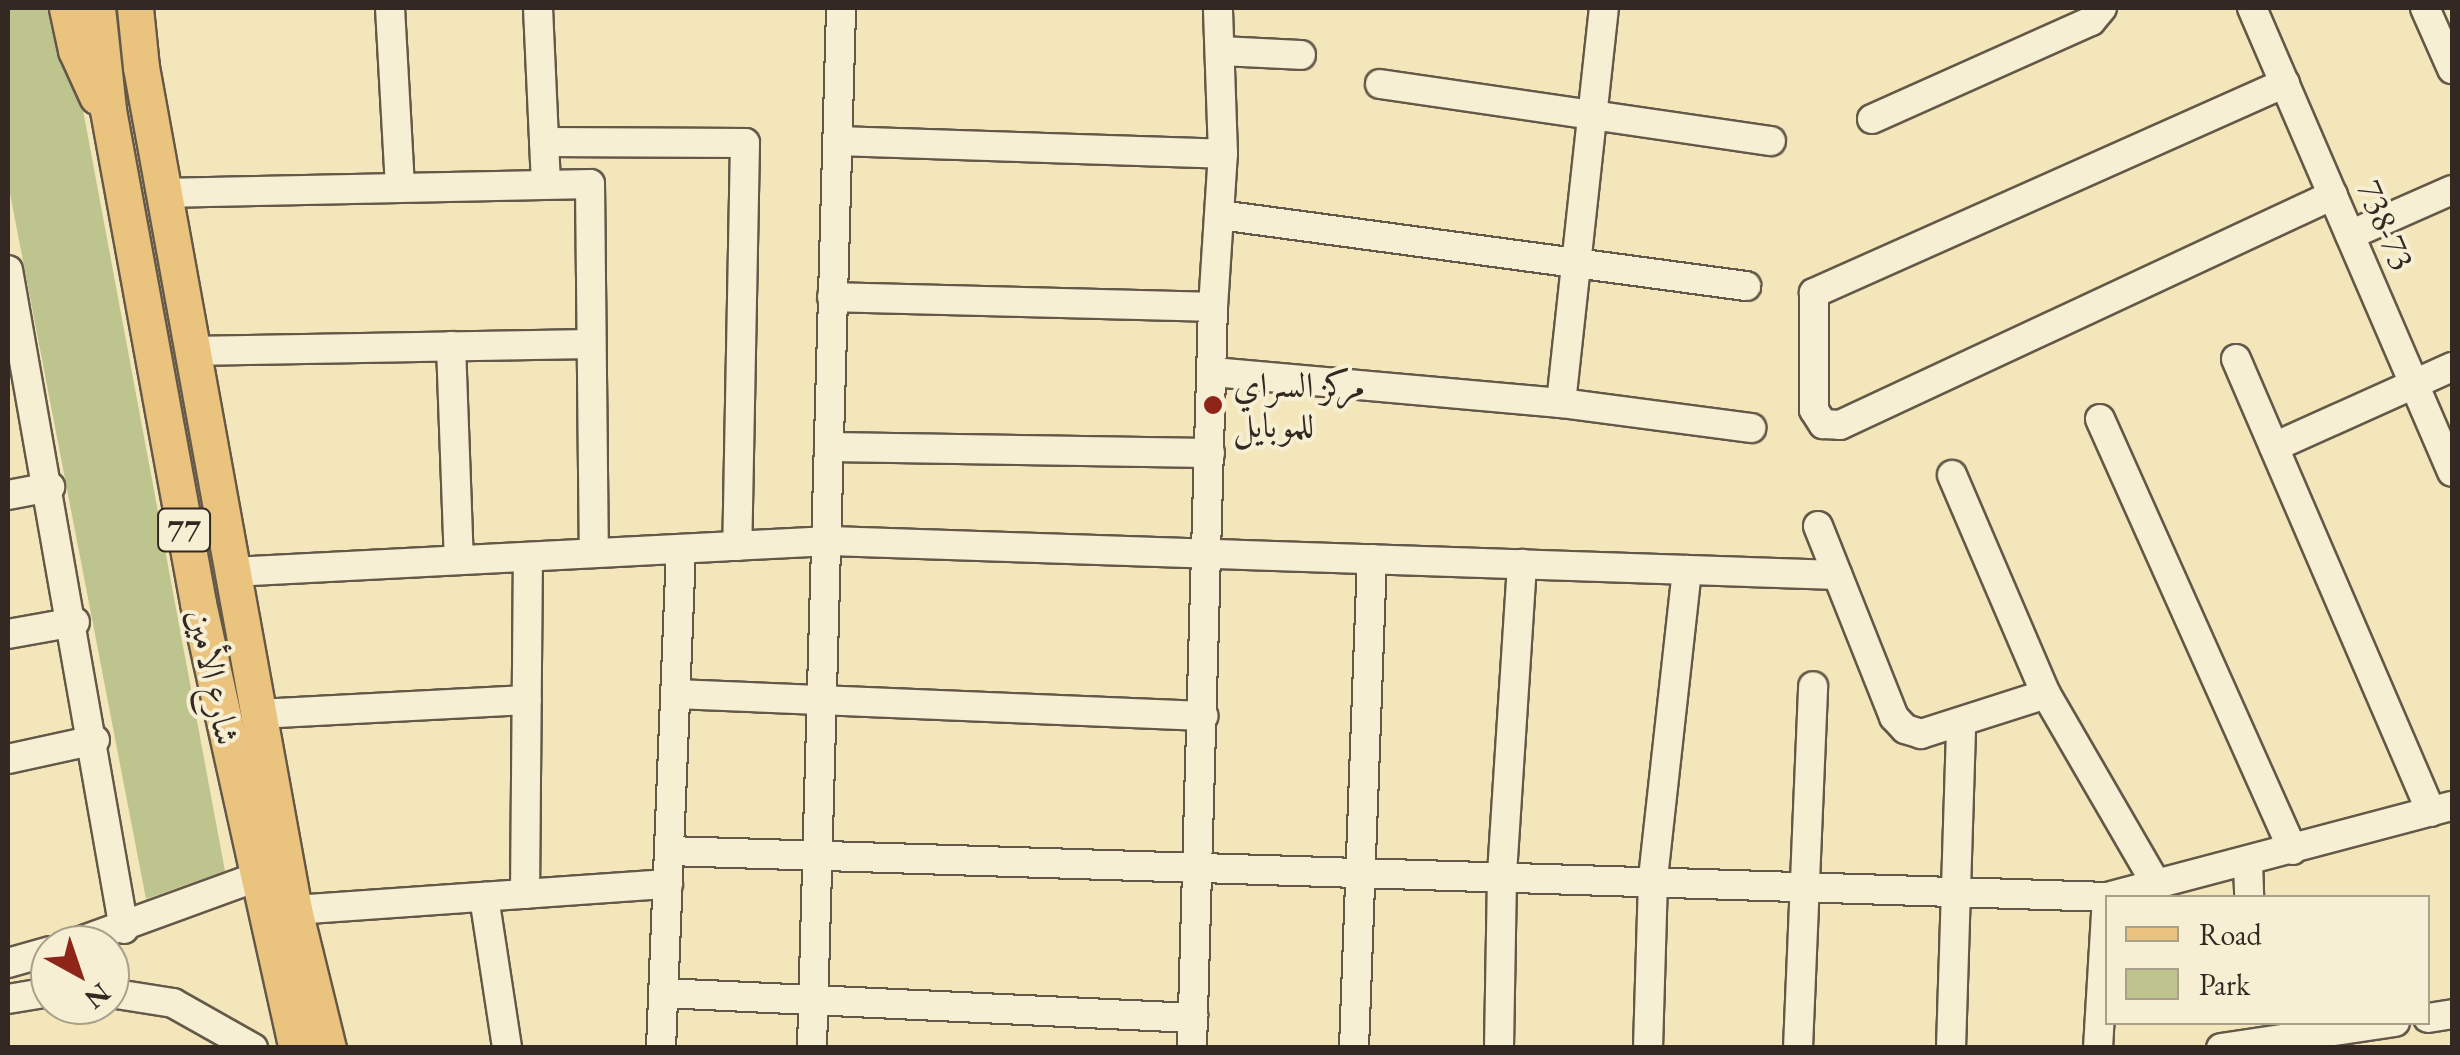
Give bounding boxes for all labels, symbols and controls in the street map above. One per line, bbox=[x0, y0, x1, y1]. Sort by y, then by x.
street label: 738-73 bbox=[2348, 174, 2424, 276]
place label: مركز السراي للموبايل bbox=[1233, 364, 1365, 446]
marker: مركز السراي للموبايل bbox=[1202, 394, 1224, 416]
road number: 77 bbox=[156, 503, 212, 557]
street label: شارع الأمين bbox=[179, 605, 249, 749]
legend bbox=[2105, 895, 2430, 1025]
text: Road bbox=[2199, 915, 2262, 954]
north arrow bbox=[30, 925, 130, 1025]
text: Park bbox=[2199, 965, 2250, 1004]
text: N bbox=[78, 975, 118, 1018]

